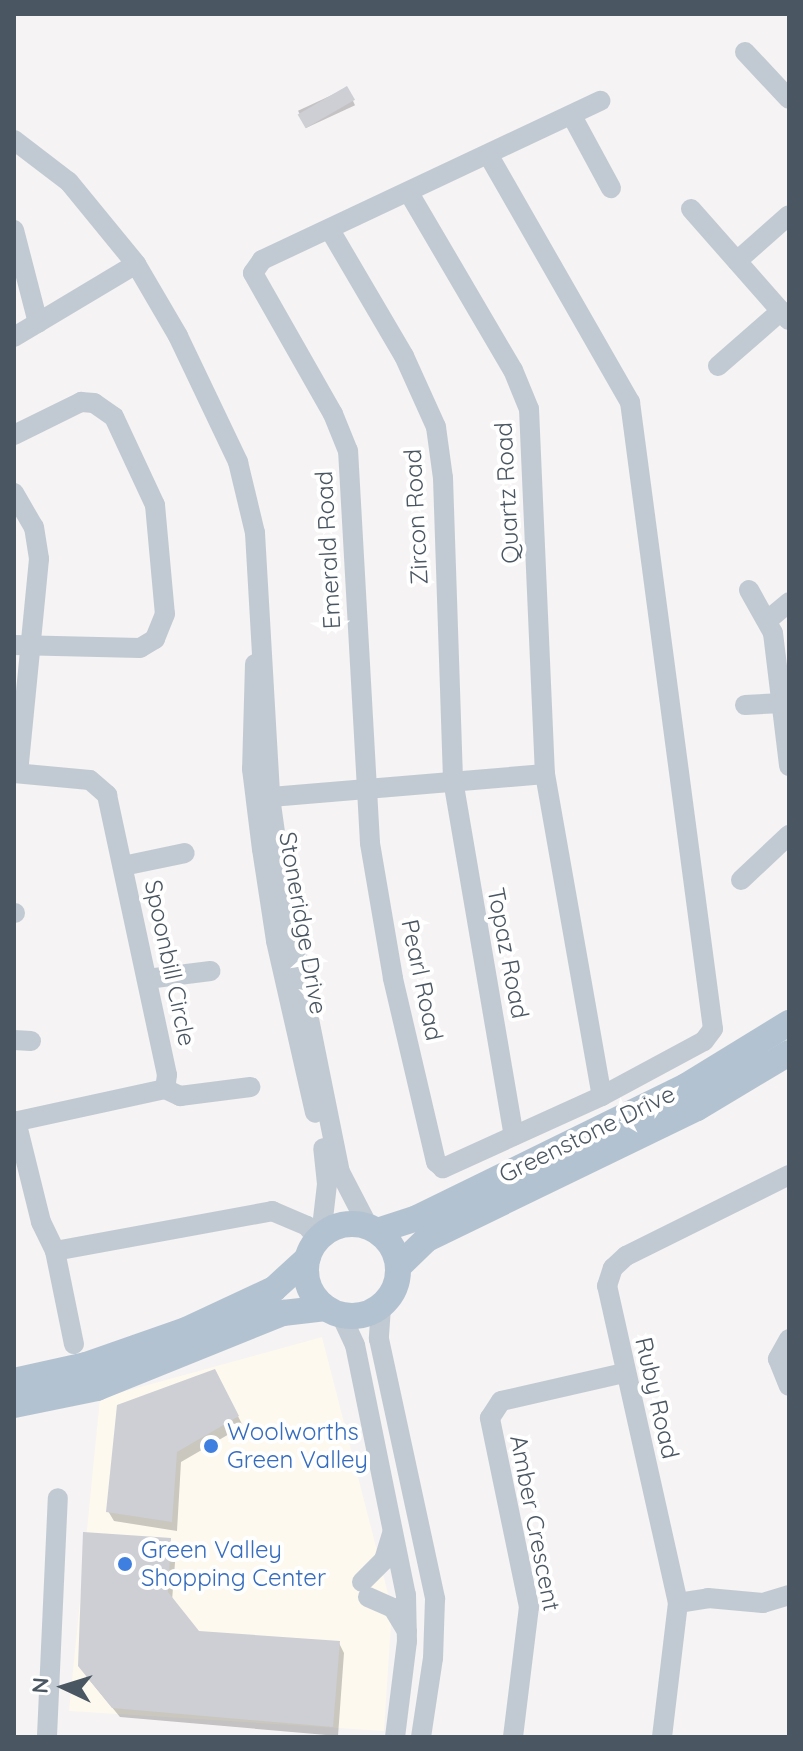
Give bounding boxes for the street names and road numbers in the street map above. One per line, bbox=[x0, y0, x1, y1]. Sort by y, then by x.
street label: Quartz Road bbox=[489, 421, 525, 565]
street label: Zircon Road bbox=[398, 448, 434, 586]
street label: Emerald Road bbox=[309, 470, 347, 630]
street label: Stoneridge Drive bbox=[273, 830, 333, 1016]
street label: Spoonbill Circle bbox=[138, 877, 202, 1049]
street label: Topaz Road bbox=[481, 885, 535, 1021]
street label: Pearl Road bbox=[395, 917, 449, 1043]
street label: Greenstone Drive bbox=[494, 1079, 680, 1189]
street label: Ruby Road bbox=[629, 1334, 685, 1462]
street label: Amber Crescent bbox=[504, 1433, 566, 1613]

